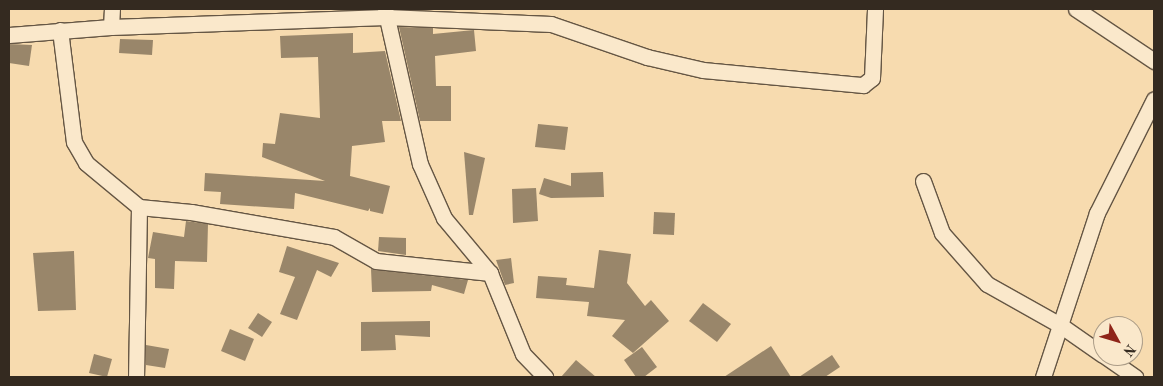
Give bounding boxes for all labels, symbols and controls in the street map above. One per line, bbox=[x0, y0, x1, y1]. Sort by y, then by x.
north arrow bbox=[1093, 316, 1143, 366]
text: N bbox=[1120, 341, 1138, 358]

